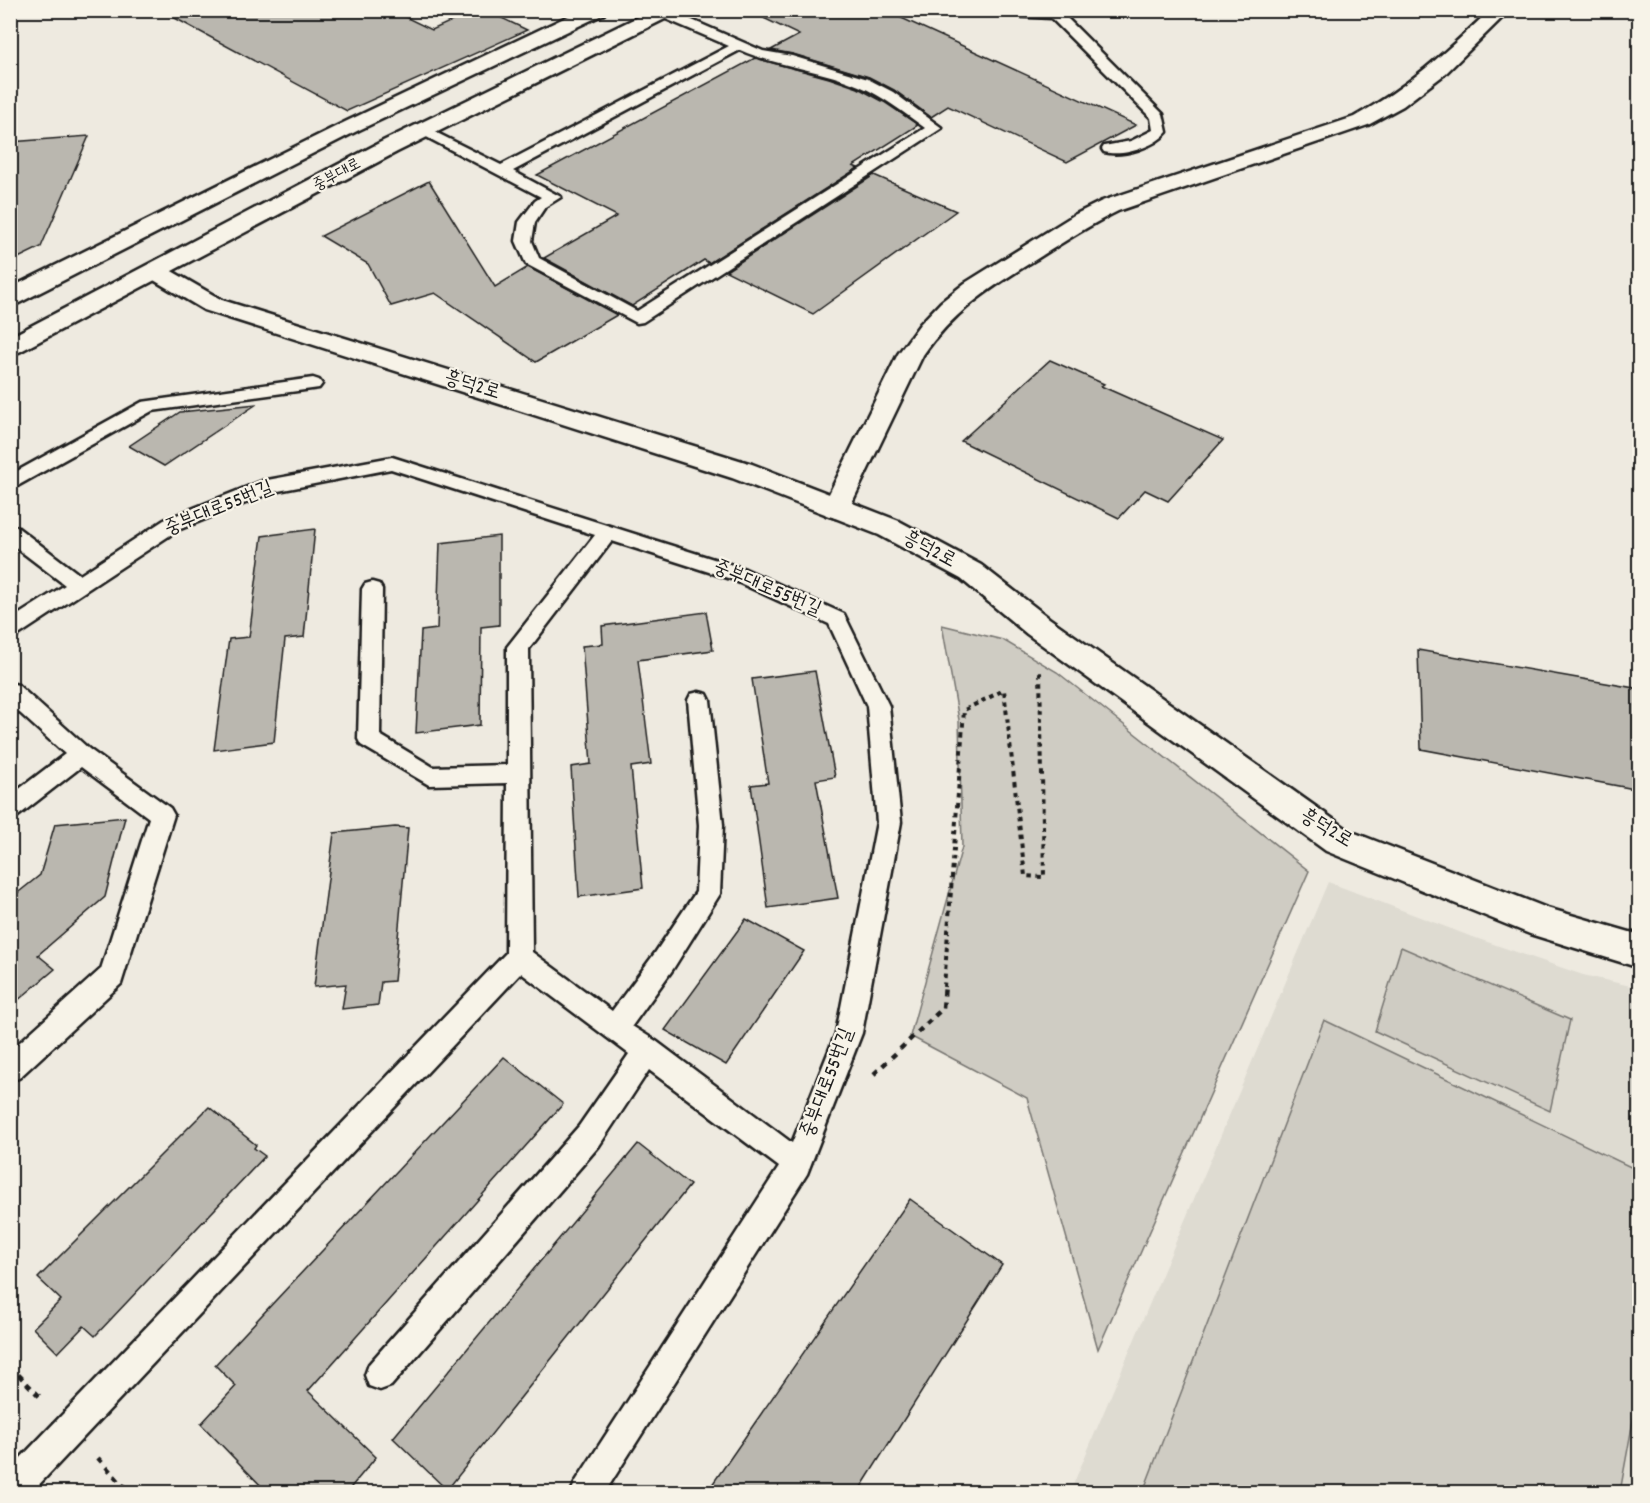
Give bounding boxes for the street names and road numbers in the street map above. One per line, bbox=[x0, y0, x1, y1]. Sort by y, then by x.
street label: 중부대로 bbox=[309, 153, 365, 197]
street label: 흥덕2로 bbox=[441, 364, 503, 408]
street label: 중부대로55번길 bbox=[160, 474, 278, 544]
street label: 흥덕2로 bbox=[897, 524, 961, 576]
street label: 중부대로55번길 bbox=[709, 554, 825, 624]
street label: 흥덕2로 bbox=[1294, 802, 1358, 856]
street label: 중부대로55번길 bbox=[794, 1024, 862, 1142]

